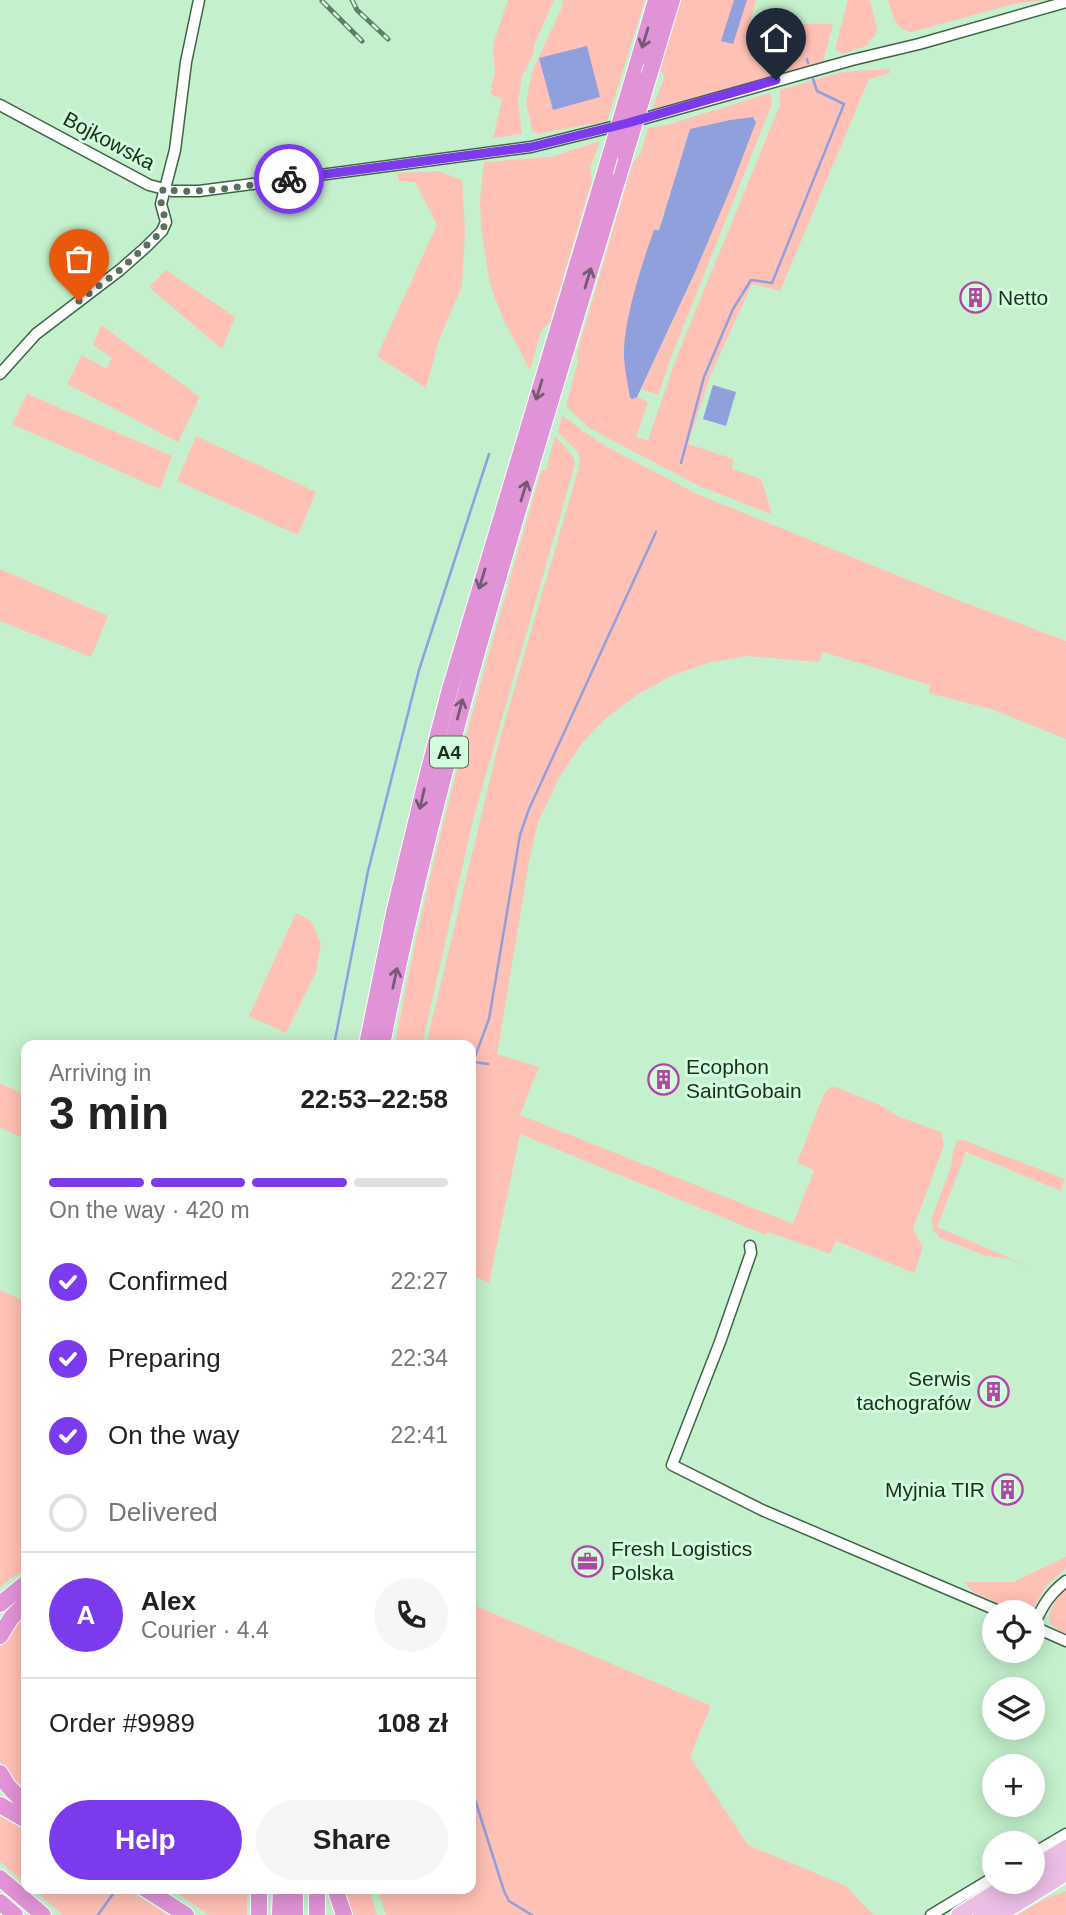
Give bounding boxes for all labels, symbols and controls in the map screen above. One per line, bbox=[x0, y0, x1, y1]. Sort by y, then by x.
pin bbox=[746, 8, 806, 80]
icon: home bbox=[757, 19, 795, 57]
one-way arrow bbox=[637, 26, 650, 48]
street label: Bojkowska bbox=[60, 107, 159, 174]
courier bbox=[254, 144, 324, 214]
icon: bike bbox=[270, 160, 308, 198]
pin bbox=[49, 229, 109, 301]
icon: bag bbox=[60, 240, 98, 278]
one-way arrow bbox=[583, 267, 596, 289]
building icon: Netto bbox=[958, 281, 992, 315]
place label: Netto bbox=[998, 286, 1048, 309]
one-way arrow bbox=[531, 379, 544, 401]
one-way arrow bbox=[519, 480, 532, 502]
one-way arrow bbox=[474, 568, 487, 590]
one-way arrow bbox=[454, 698, 467, 721]
road number: A4 bbox=[430, 736, 468, 768]
one-way arrow bbox=[414, 787, 428, 810]
one-way arrow bbox=[389, 967, 403, 990]
place label: Ecophon SaintGobain bbox=[686, 1055, 802, 1102]
text: Arriving in bbox=[49, 1060, 151, 1086]
building icon: Ecophon SaintGobain bbox=[646, 1062, 680, 1096]
text: 22:53–22:58 bbox=[301, 1084, 448, 1114]
text: 3 min bbox=[49, 1087, 169, 1139]
text: On the way · 420 m bbox=[49, 1197, 250, 1223]
icon: check bbox=[49, 1263, 87, 1301]
text: Confirmed bbox=[108, 1266, 228, 1296]
text: 22:27 bbox=[390, 1268, 448, 1294]
icon: check bbox=[49, 1340, 87, 1378]
text: Preparing bbox=[108, 1343, 221, 1373]
text: 22:34 bbox=[390, 1345, 448, 1371]
place label: Serwis tachografów bbox=[857, 1367, 972, 1414]
building icon: Serwis tachografów bbox=[977, 1374, 1011, 1408]
icon: check bbox=[49, 1417, 87, 1455]
text: On the way bbox=[108, 1420, 240, 1450]
text: 22:41 bbox=[390, 1422, 448, 1448]
building icon: Myjnia TIR bbox=[991, 1473, 1025, 1507]
place label: Myjnia TIR bbox=[885, 1478, 985, 1501]
text: Delivered bbox=[108, 1497, 218, 1527]
place label: Fresh Logistics Polska bbox=[611, 1537, 752, 1584]
office icon: Fresh Logistics Polska bbox=[571, 1544, 605, 1578]
button: phone bbox=[374, 1578, 448, 1652]
text: Alex bbox=[141, 1586, 196, 1616]
text: A bbox=[77, 1600, 95, 1630]
map controls bbox=[982, 1600, 1045, 1894]
button: locate bbox=[982, 1600, 1045, 1663]
text: Courier · 4.4 bbox=[141, 1617, 269, 1643]
button: layers bbox=[982, 1677, 1045, 1740]
text: Order #9989 bbox=[49, 1708, 195, 1738]
text: 108 zł bbox=[377, 1708, 448, 1738]
button: + bbox=[982, 1754, 1045, 1817]
button: Help bbox=[49, 1800, 242, 1880]
button: Share bbox=[256, 1800, 448, 1880]
button: − bbox=[982, 1831, 1045, 1894]

